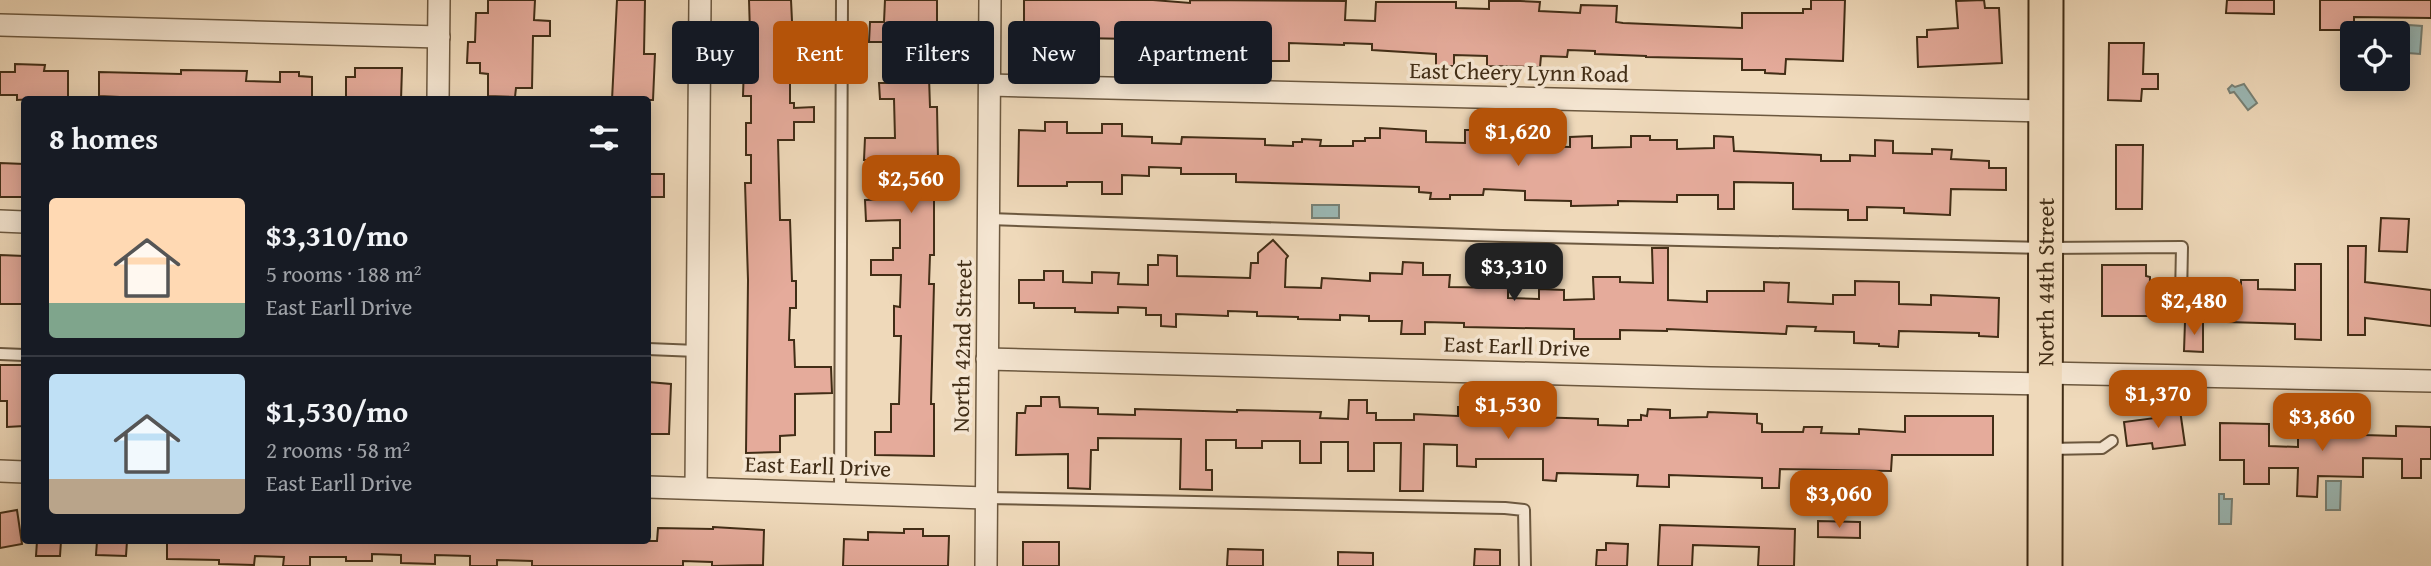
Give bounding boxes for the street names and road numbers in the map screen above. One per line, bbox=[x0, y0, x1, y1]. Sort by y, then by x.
street label: East Cheery Lynn Road bbox=[1409, 53, 1630, 90]
street label: North 44th Street bbox=[2028, 198, 2062, 366]
street label: North 42nd Street bbox=[943, 259, 980, 433]
street label: East Earll Drive bbox=[1443, 326, 1591, 365]
street label: East Earll Drive bbox=[744, 446, 892, 485]

